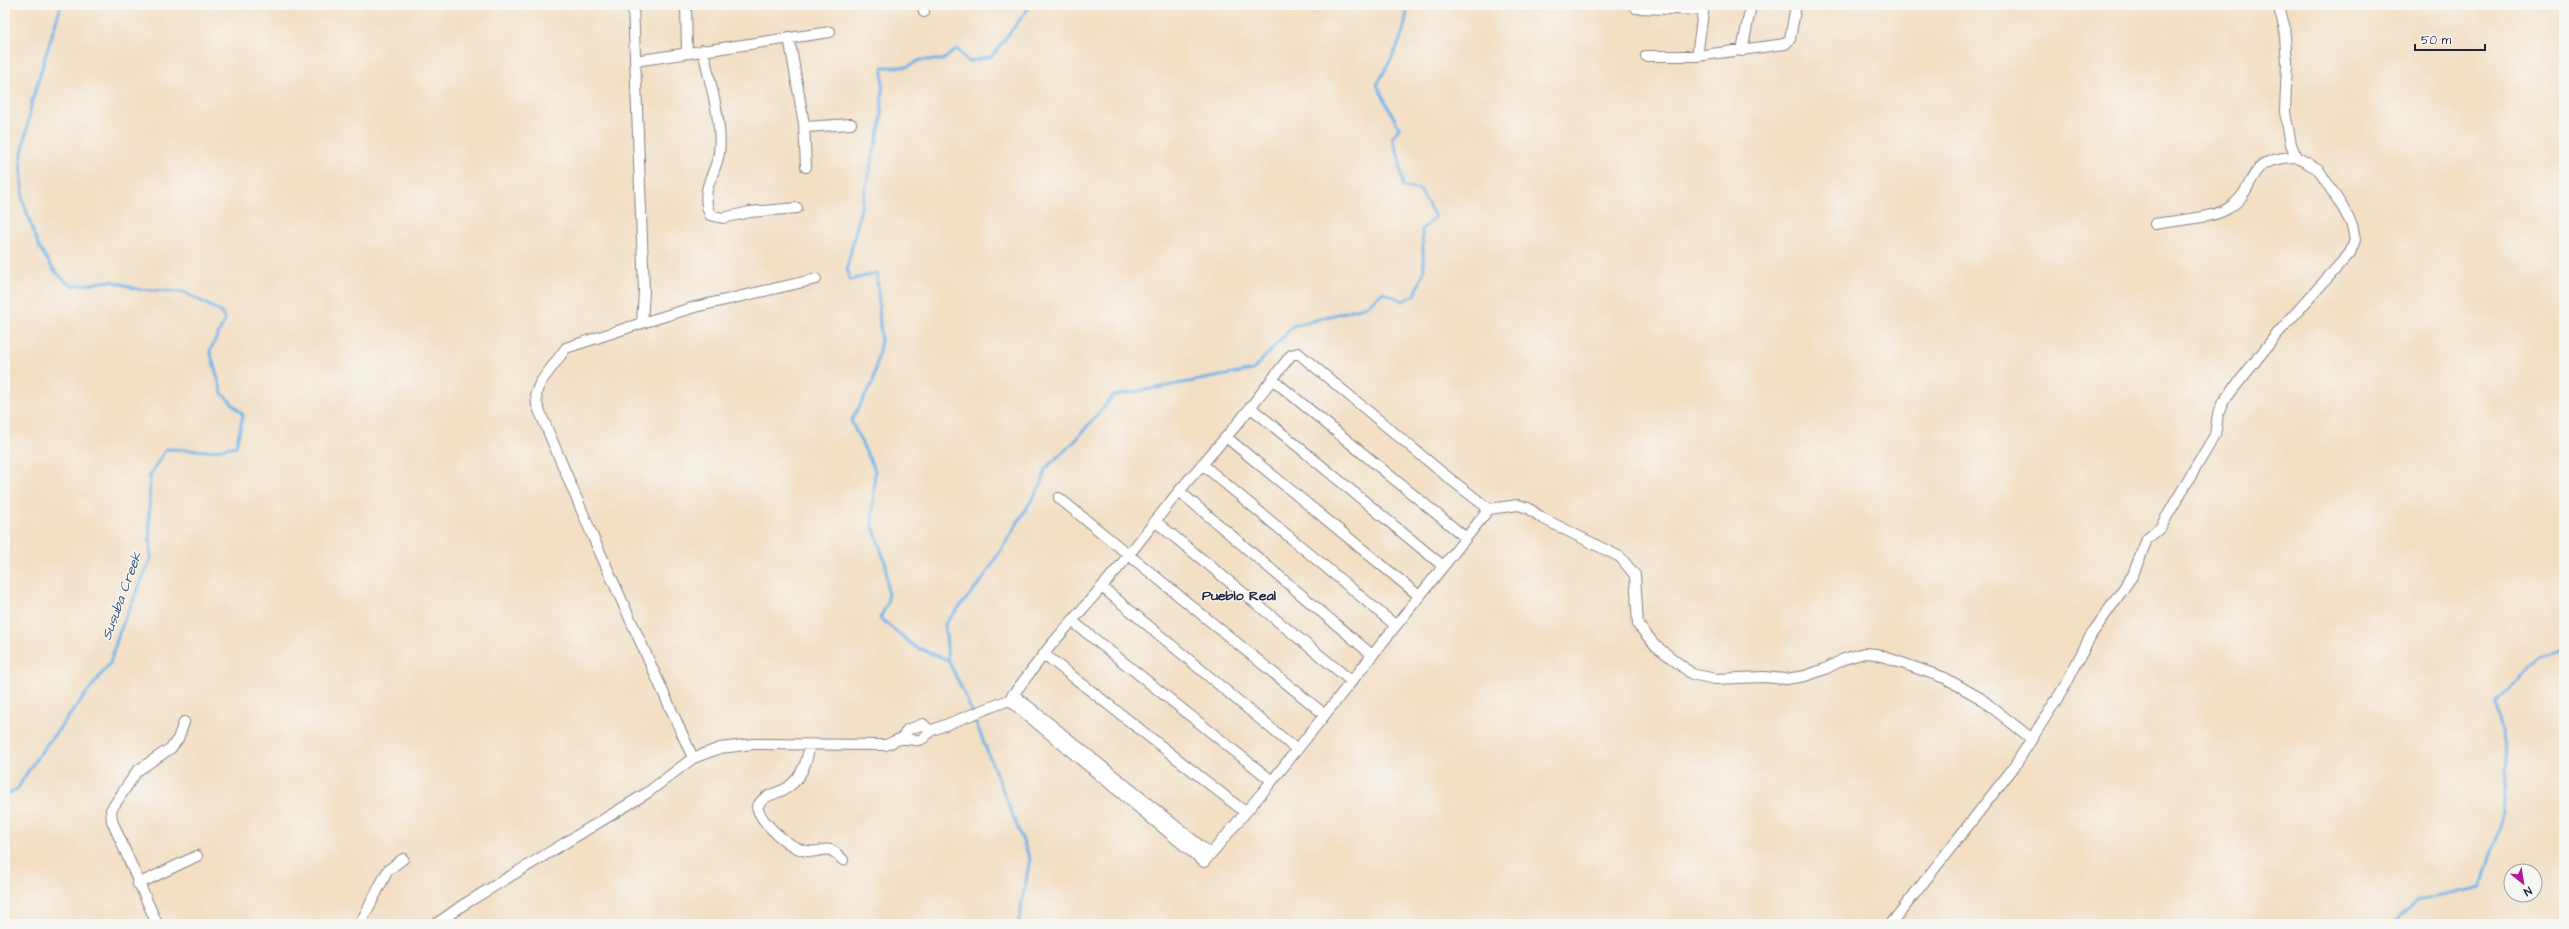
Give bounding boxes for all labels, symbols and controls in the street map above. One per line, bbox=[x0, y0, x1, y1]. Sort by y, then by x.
scale bar bbox=[2415, 26, 2485, 52]
text: 50 m bbox=[2421, 32, 2452, 49]
water label: Susuba Creek bbox=[97, 549, 147, 643]
district label: Pueblo Real bbox=[1202, 586, 1277, 606]
north arrow bbox=[2503, 863, 2543, 903]
text: N bbox=[2521, 883, 2534, 899]

